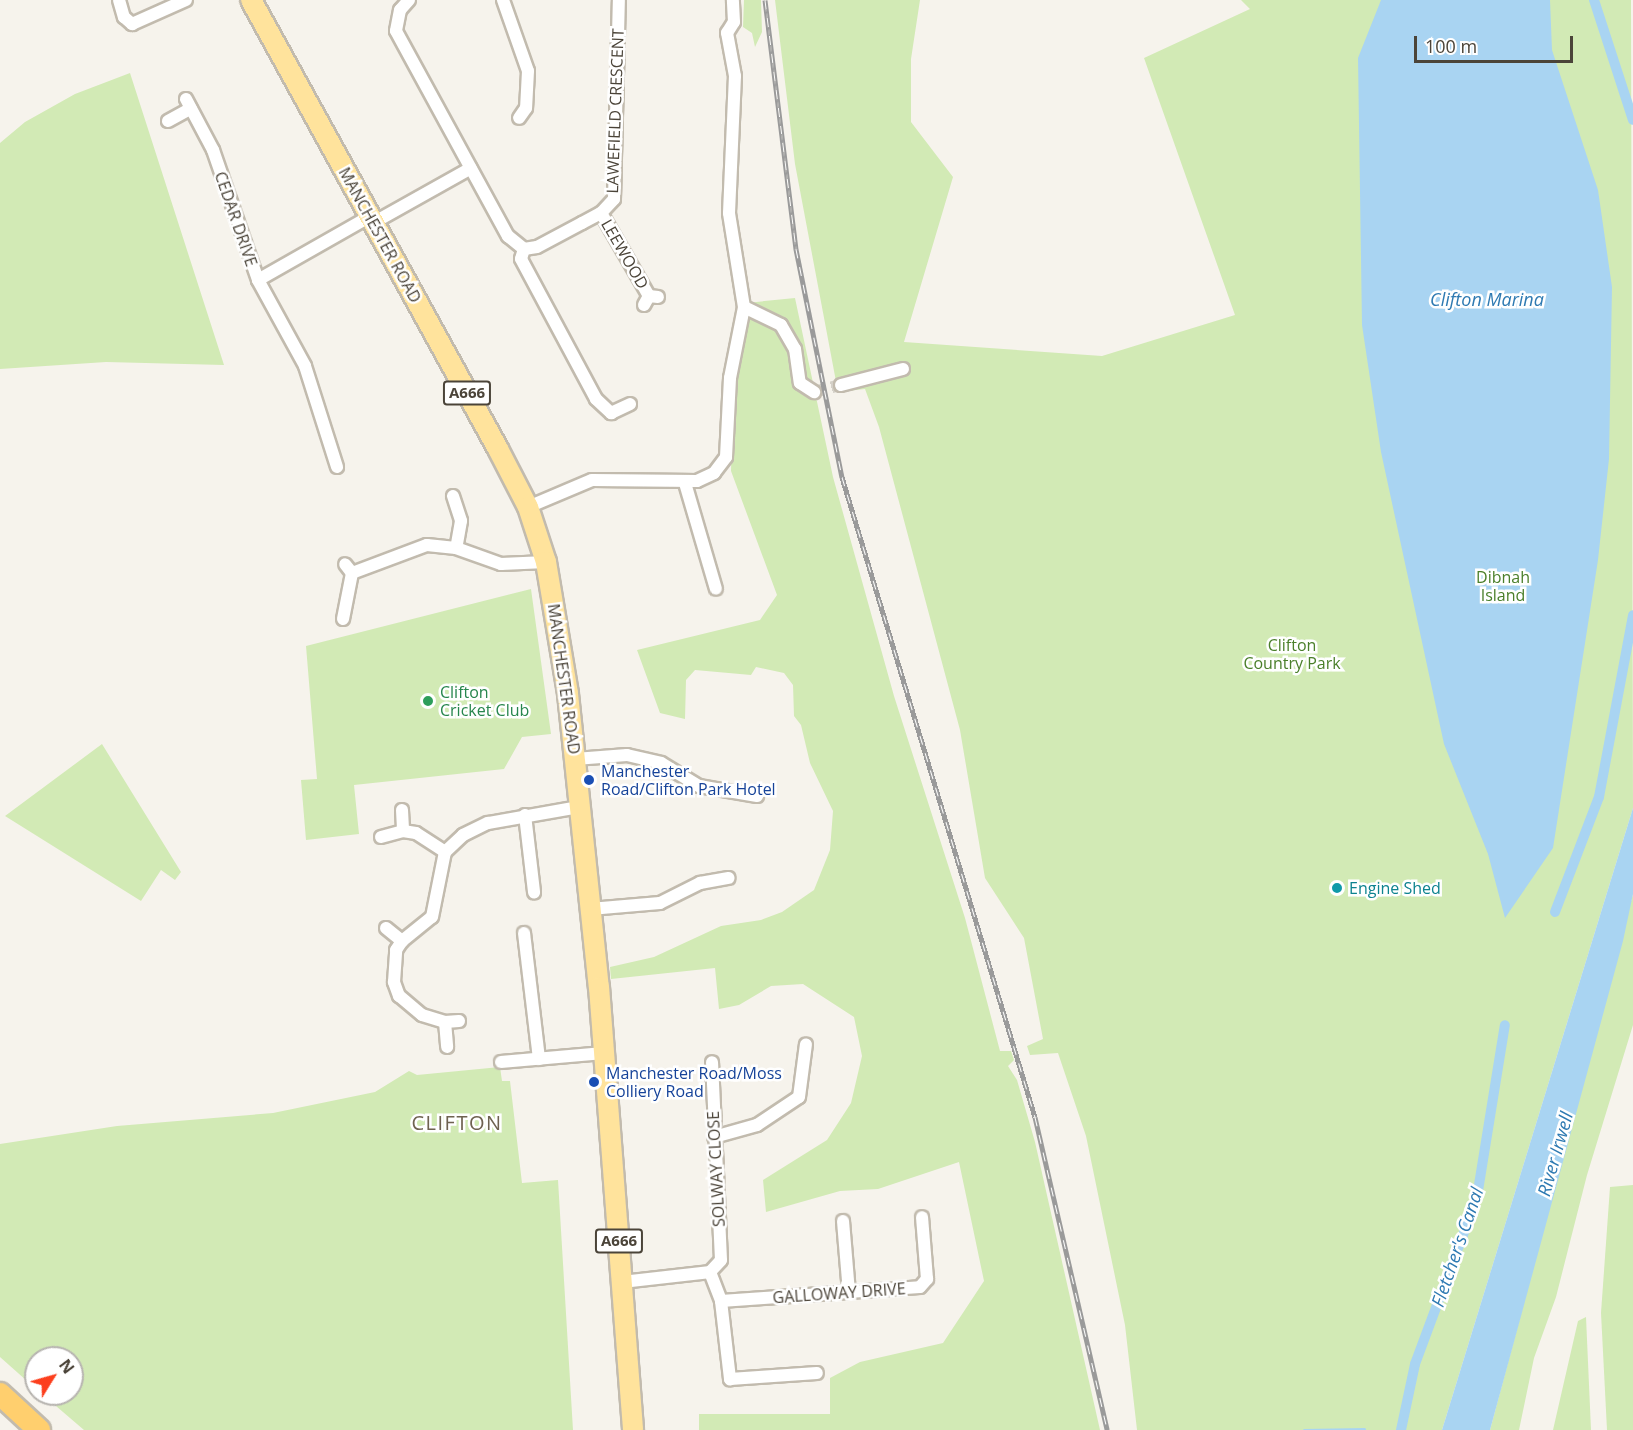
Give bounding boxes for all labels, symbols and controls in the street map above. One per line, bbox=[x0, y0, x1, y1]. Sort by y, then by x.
scale bar bbox=[1417, 24, 1576, 62]
street label: LAWEFIELD CRESCENT bbox=[603, 28, 627, 194]
text: 100 m bbox=[1425, 34, 1477, 58]
street label: MANCHESTER ROAD bbox=[335, 164, 425, 306]
street label: CEDAR DRIVE bbox=[211, 169, 261, 269]
street label: LEEWOOD bbox=[597, 216, 653, 292]
water label: Clifton Marina bbox=[1430, 288, 1544, 310]
road number: A666 bbox=[442, 381, 492, 405]
park label: Dibnah Island bbox=[1476, 567, 1530, 605]
street label: MANCHESTER ROAD bbox=[544, 602, 584, 756]
park label: Clifton Country Park bbox=[1243, 635, 1341, 673]
place label: Clifton Cricket Club bbox=[440, 682, 529, 720]
marker: Clifton Cricket Club bbox=[421, 694, 435, 708]
place label: Manchester Road/Clifton Park Hotel bbox=[601, 761, 776, 799]
marker: Manchester Road/Clifton Park Hotel bbox=[582, 773, 596, 787]
place label: Engine Shed bbox=[1349, 878, 1441, 898]
marker: Engine Shed bbox=[1330, 881, 1344, 895]
place label: Manchester Road/Moss Colliery Road bbox=[606, 1063, 782, 1101]
marker: Manchester Road/Moss Colliery Road bbox=[587, 1075, 601, 1089]
water label: River Irwell bbox=[1533, 1109, 1577, 1199]
district label: CLIFTON bbox=[411, 1110, 503, 1134]
street label: SOLWAY CLOSE bbox=[703, 1111, 729, 1227]
water label: Fletcher's Canal bbox=[1426, 1184, 1488, 1310]
road number: A666 bbox=[594, 1229, 644, 1253]
street label: GALLOWAY DRIVE bbox=[772, 1279, 906, 1307]
north arrow bbox=[24, 1346, 84, 1406]
text: N bbox=[54, 1355, 79, 1378]

